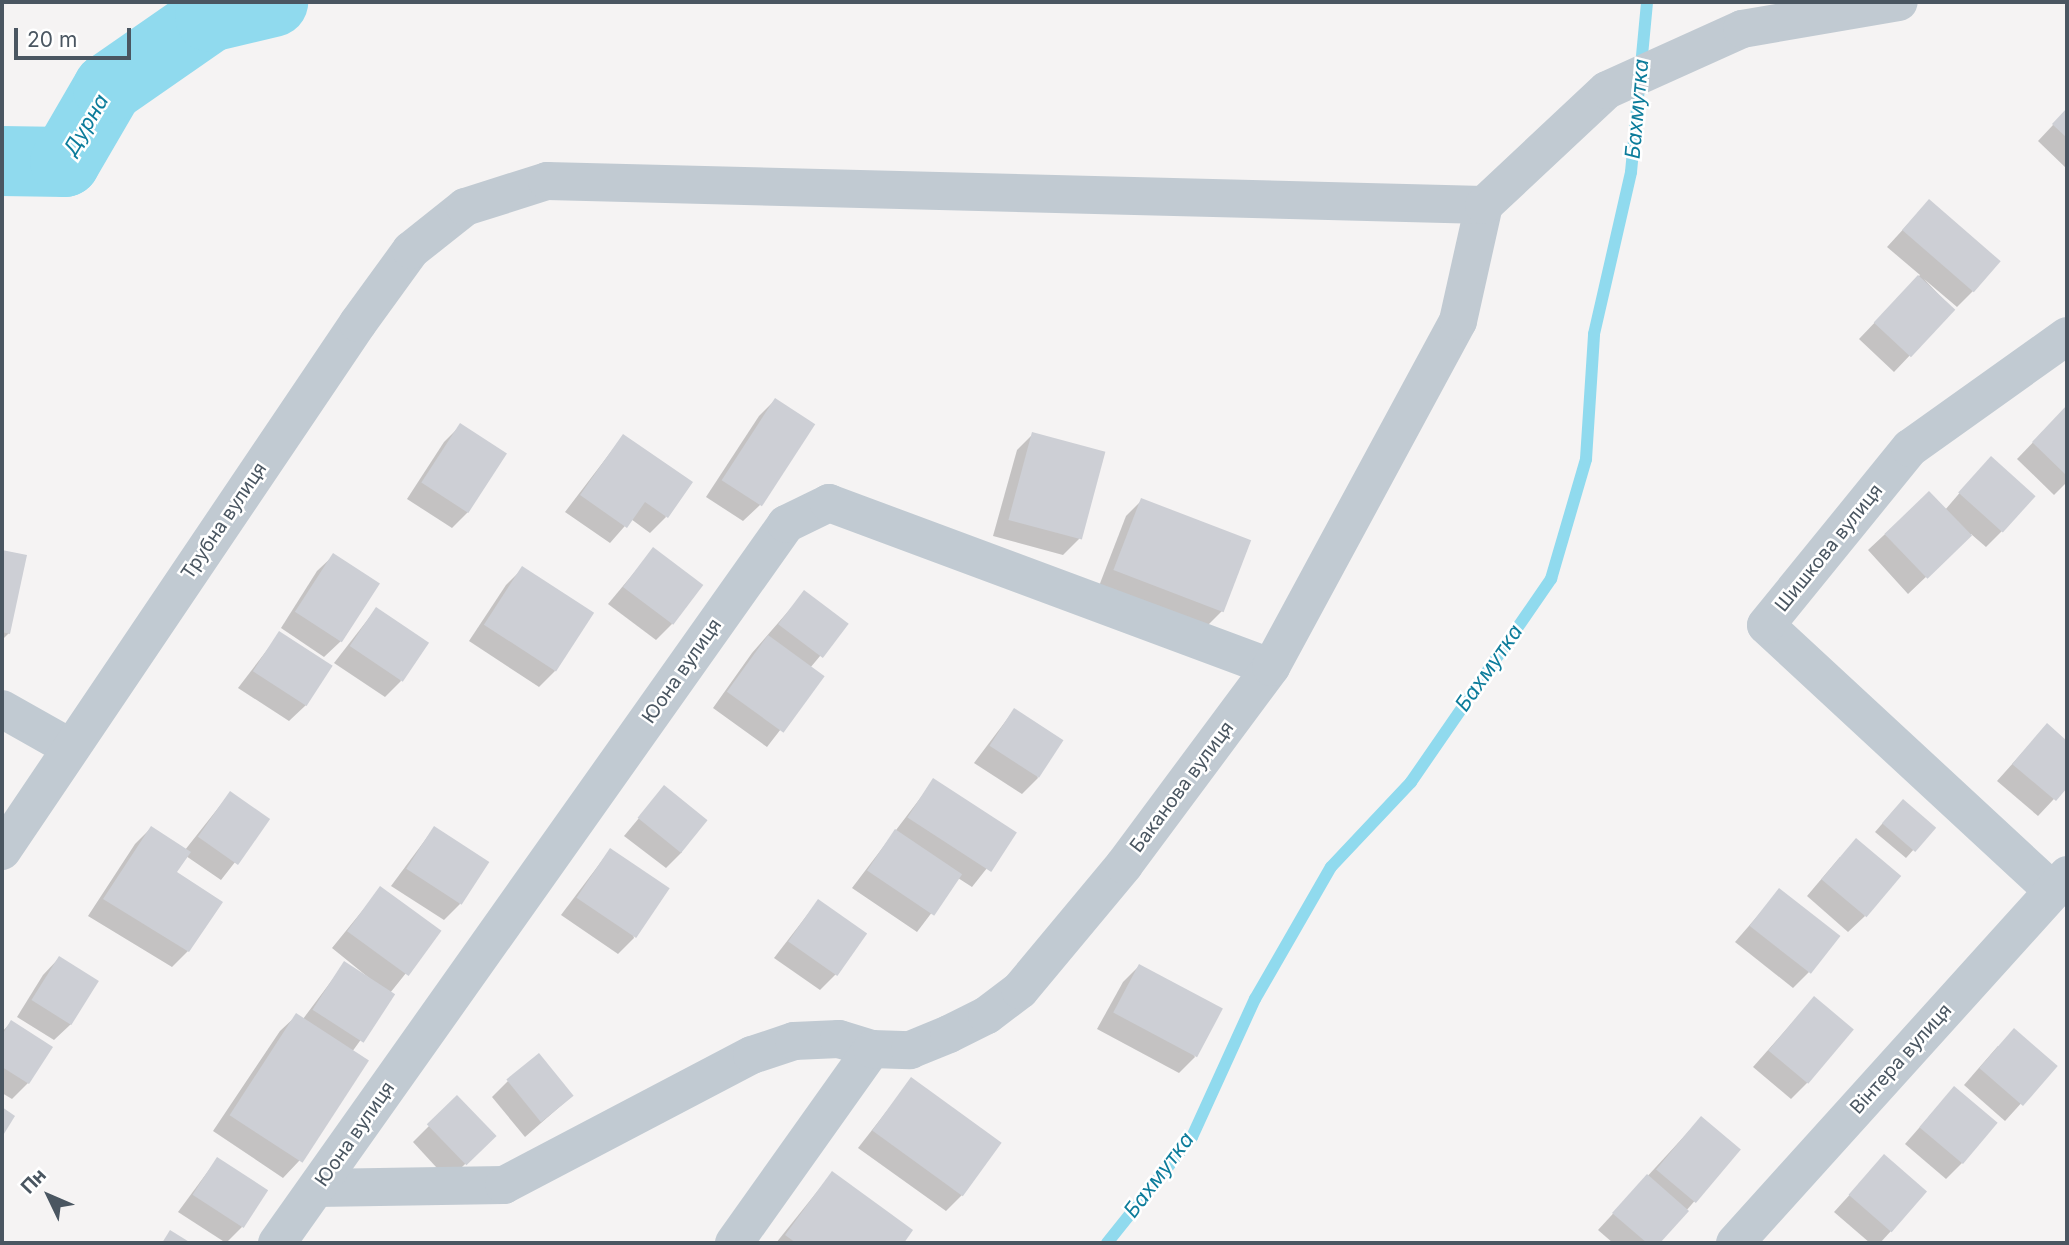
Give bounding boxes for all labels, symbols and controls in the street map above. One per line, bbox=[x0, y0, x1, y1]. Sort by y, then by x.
scale bar bbox=[18, 14, 135, 58]
text: 20 m bbox=[27, 27, 77, 52]
water label: Бахмутка bbox=[1620, 58, 1654, 160]
water label: Дурна bbox=[58, 90, 114, 160]
street label: Трубна вулиця bbox=[176, 458, 272, 584]
street label: Шишкова вулиця bbox=[1771, 480, 1887, 616]
street label: Юона вулиця bbox=[638, 614, 726, 728]
water label: Бахмутка bbox=[1450, 620, 1528, 716]
street label: Баканова вулиця bbox=[1125, 717, 1239, 857]
street label: Вінтера вулиця bbox=[1846, 999, 1956, 1119]
street label: Юона вулиця bbox=[311, 1077, 399, 1191]
water label: Бахмутка bbox=[1119, 1127, 1199, 1223]
north arrow bbox=[14, 1161, 84, 1231]
text: Пн bbox=[16, 1164, 51, 1198]

